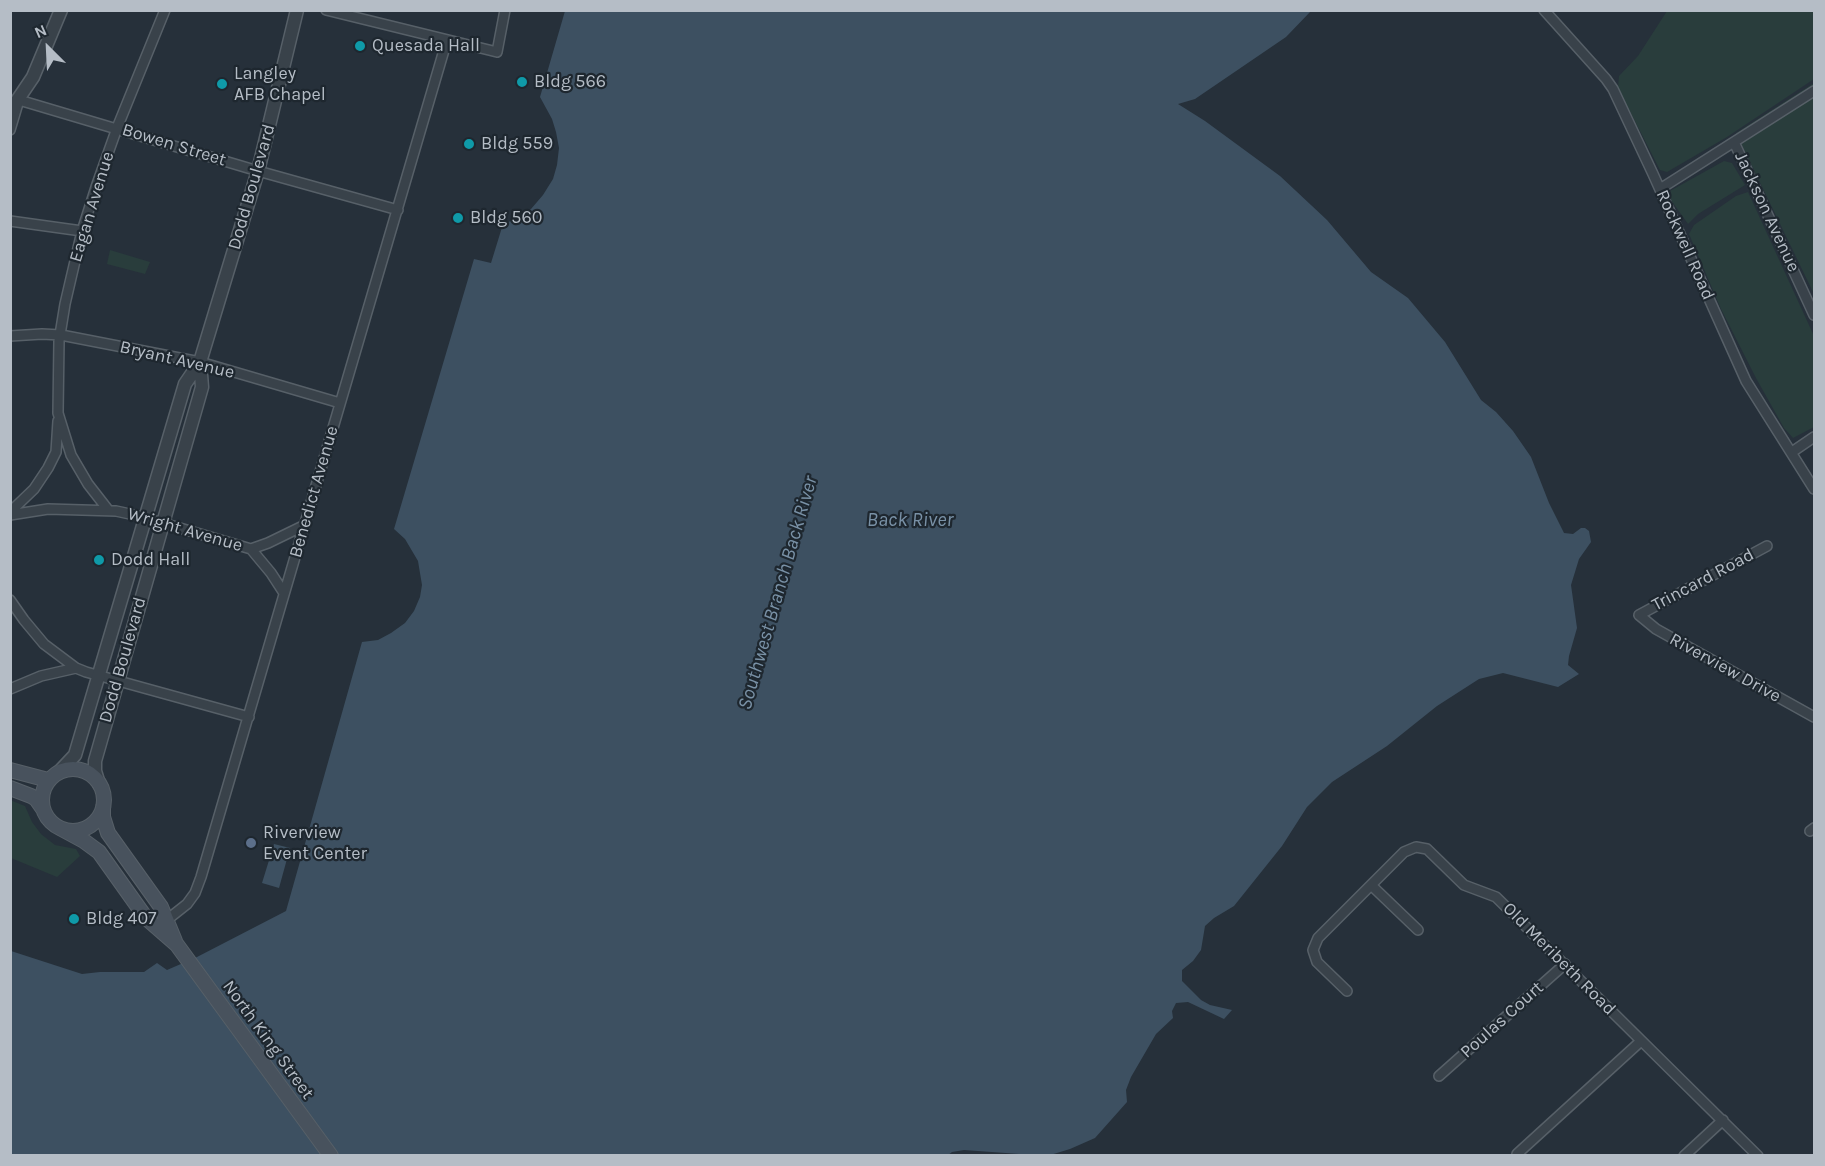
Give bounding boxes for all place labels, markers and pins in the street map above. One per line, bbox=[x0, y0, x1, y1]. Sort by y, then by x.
place label: Quesada Hall bbox=[372, 35, 480, 57]
marker: Quesada Hall bbox=[353, 39, 367, 53]
place label: Langley AFB Chapel bbox=[234, 63, 326, 106]
place label: Bldg 566 bbox=[534, 71, 606, 93]
marker: Bldg 566 bbox=[515, 75, 529, 89]
marker: Langley AFB Chapel bbox=[215, 77, 229, 91]
place label: Bldg 559 bbox=[481, 133, 553, 155]
marker: Bldg 559 bbox=[462, 137, 476, 151]
place label: Bldg 560 bbox=[470, 207, 542, 229]
marker: Bldg 560 bbox=[451, 211, 465, 225]
place label: Dodd Hall bbox=[111, 549, 190, 571]
marker: Dodd Hall bbox=[92, 553, 106, 567]
place label: Riverview Event Center bbox=[263, 822, 367, 864]
marker: Riverview Event Center bbox=[244, 836, 258, 850]
place label: Bldg 407 bbox=[86, 908, 157, 930]
marker: Bldg 407 bbox=[67, 912, 81, 926]

